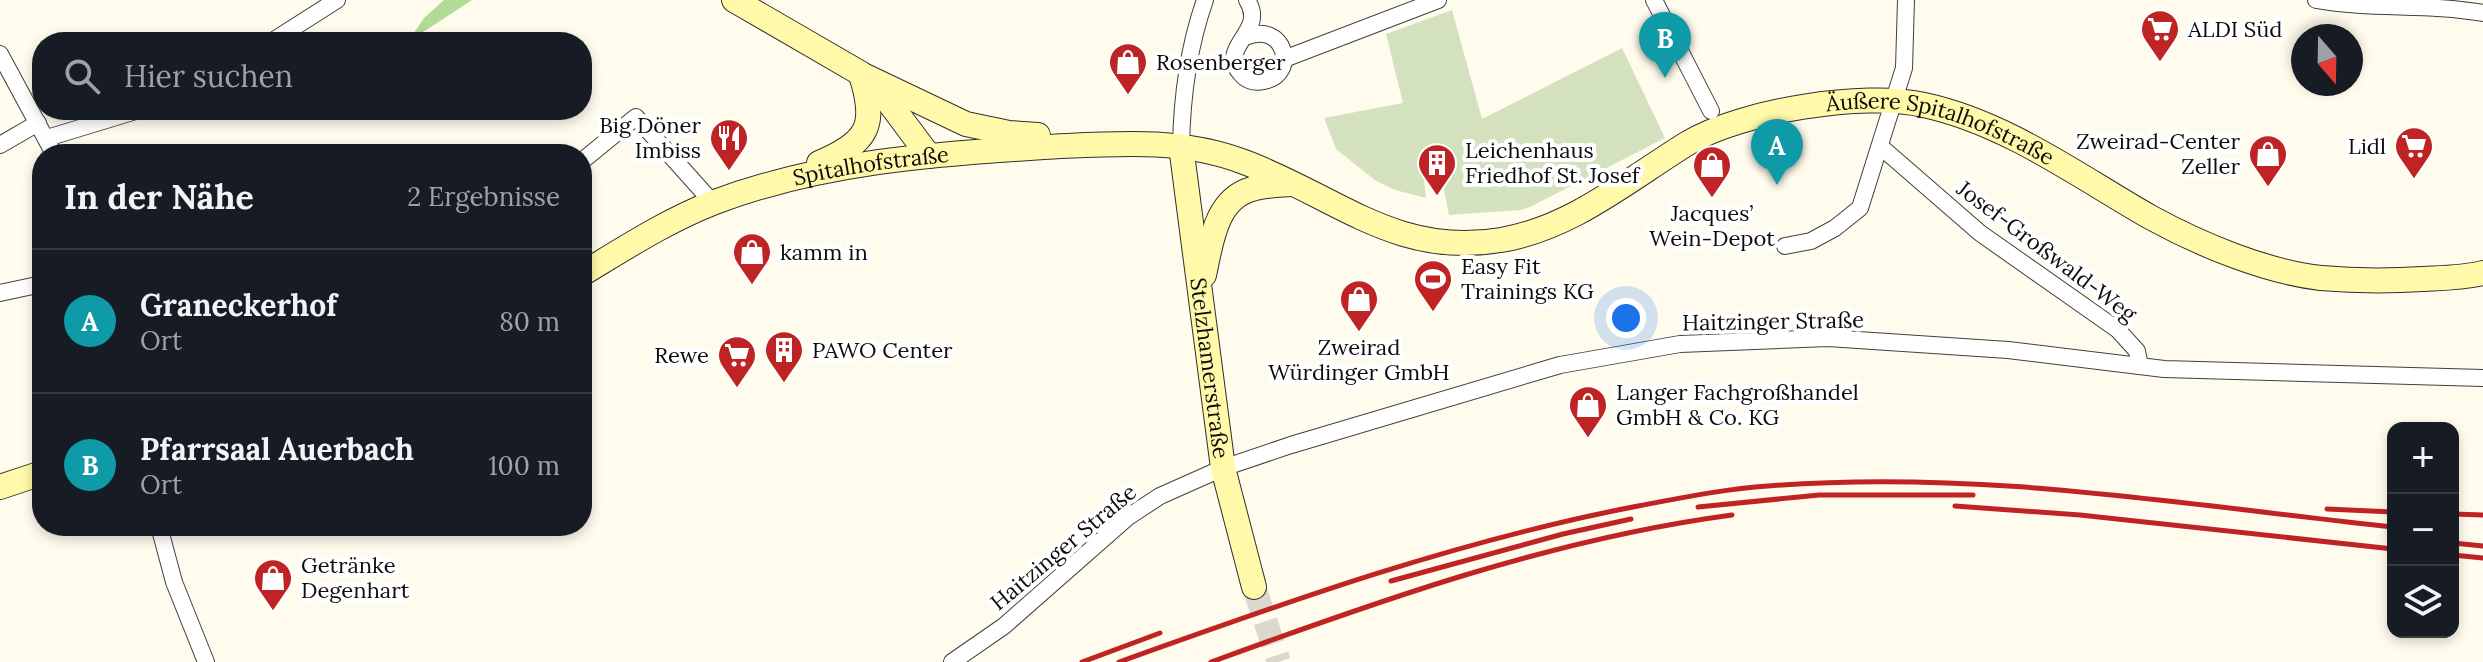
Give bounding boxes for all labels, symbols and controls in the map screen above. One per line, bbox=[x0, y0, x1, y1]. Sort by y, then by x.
supermarket icon: ALDI Süd bbox=[2139, 8, 2181, 63]
pin: B bbox=[1639, 12, 1691, 78]
place label: ALDI Süd bbox=[2187, 15, 2282, 43]
north arrow bbox=[2291, 24, 2363, 96]
search box bbox=[32, 32, 592, 120]
shop icon: Rosenberger bbox=[1107, 41, 1149, 96]
place label: Rosenberger bbox=[1156, 48, 1286, 76]
icon: search bbox=[60, 54, 104, 98]
text: Hier suchen bbox=[124, 57, 293, 95]
street label: Äußere Spitalhofstraße bbox=[1823, 86, 2060, 171]
place label: Big Döner Imbiss bbox=[599, 111, 701, 164]
restaurant icon: Big Döner Imbiss bbox=[708, 117, 750, 172]
pin: A bbox=[1751, 119, 1803, 185]
supermarket icon: Lidl bbox=[2393, 125, 2435, 180]
place label: Zweirad-Center Zeller bbox=[2076, 127, 2240, 180]
place label: Lidl bbox=[2348, 132, 2386, 160]
shop icon: Zweirad-Center Zeller bbox=[2247, 133, 2289, 188]
place label: Leichenhaus Friedhof St. Josef bbox=[1465, 136, 1641, 189]
street label: Spitalhofstraße bbox=[790, 140, 950, 192]
building icon: Leichenhaus Friedhof St. Josef bbox=[1416, 142, 1458, 197]
shop icon: Jacques’ Wein-Depot bbox=[1691, 144, 1733, 199]
street label: Josef-Großwald-Weg bbox=[1951, 174, 2143, 328]
text: In der Nähe bbox=[64, 175, 254, 218]
text: 2 Ergebnisse bbox=[407, 180, 560, 213]
place label: Jacques’ Wein-Depot bbox=[1649, 199, 1775, 252]
shop icon: kamm in bbox=[731, 231, 773, 286]
place label: kamm in bbox=[780, 238, 868, 266]
place label: Easy Fit Trainings KG bbox=[1461, 252, 1594, 305]
sports icon: Easy Fit Trainings KG bbox=[1412, 258, 1454, 313]
street label: Stelzhamerstraße bbox=[1184, 276, 1236, 460]
shop icon: Zweirad Würdinger GmbH bbox=[1338, 278, 1380, 333]
text: Graneckerhof bbox=[140, 286, 337, 324]
your location bbox=[1606, 298, 1646, 338]
text: A bbox=[81, 305, 99, 338]
text: 80 m bbox=[499, 305, 560, 338]
street label: Haitzinger Straße bbox=[1682, 305, 1864, 337]
text: Ort bbox=[140, 324, 182, 357]
building icon: PAWO Center bbox=[763, 329, 805, 384]
place label: Zweirad Würdinger GmbH bbox=[1268, 333, 1450, 386]
supermarket icon: Rewe bbox=[716, 334, 758, 389]
place label: PAWO Center bbox=[812, 336, 953, 364]
place label: Rewe bbox=[654, 341, 709, 369]
place label: Langer Fachgroßhandel GmbH & Co. KG bbox=[1616, 378, 1859, 431]
shop icon: Langer Fachgroßhandel GmbH & Co. KG bbox=[1567, 384, 1609, 439]
map controls bbox=[2387, 422, 2459, 638]
button: + bbox=[2387, 422, 2459, 494]
text: Pfarrsaal Auerbach bbox=[140, 430, 414, 468]
text: B bbox=[81, 449, 99, 482]
text: 100 m bbox=[488, 449, 560, 482]
text: Ort bbox=[140, 468, 182, 501]
street label: Haitzinger Straße bbox=[984, 478, 1142, 616]
button: − bbox=[2387, 494, 2459, 566]
place label: Getränke Degenhart bbox=[301, 551, 410, 604]
shop icon: Getränke Degenhart bbox=[252, 557, 294, 612]
button: layers bbox=[2387, 566, 2459, 638]

